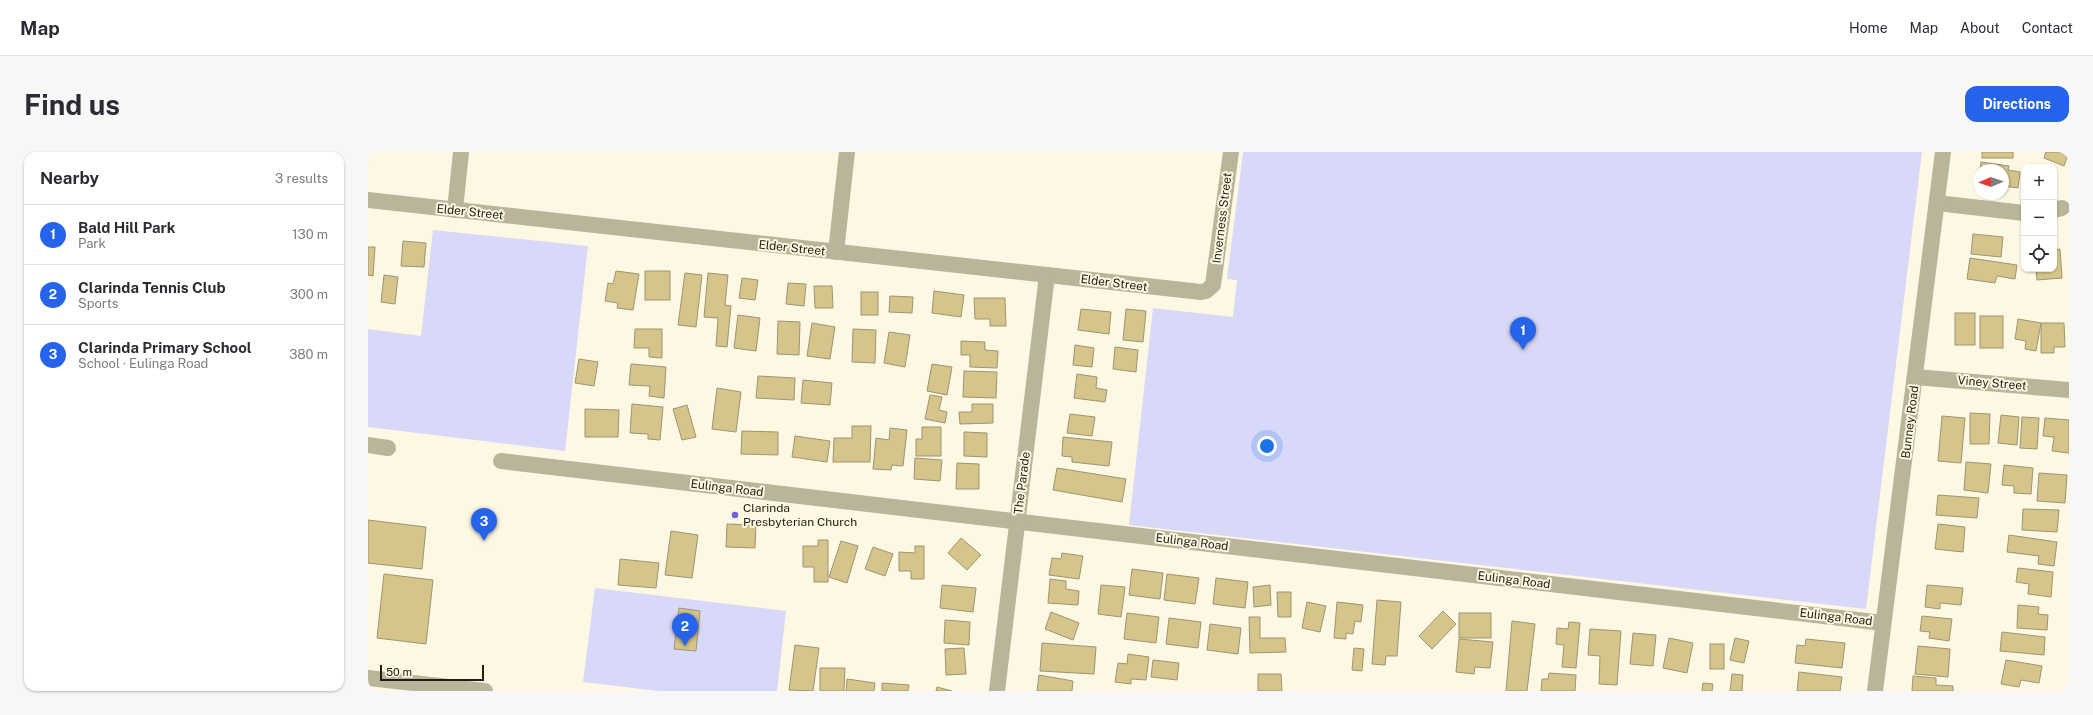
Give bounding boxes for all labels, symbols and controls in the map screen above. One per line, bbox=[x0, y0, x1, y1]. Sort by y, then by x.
text: Map bbox=[20, 17, 60, 39]
text: Home bbox=[1849, 20, 1888, 36]
text: Map bbox=[1910, 20, 1938, 36]
text: About bbox=[1960, 20, 2000, 36]
text: Contact bbox=[2022, 20, 2073, 36]
button: Directions bbox=[1965, 86, 2069, 122]
text: Find us bbox=[24, 88, 120, 121]
north arrow bbox=[1973, 164, 2009, 200]
map controls bbox=[2021, 164, 2057, 272]
button: + bbox=[2021, 164, 2057, 200]
text: Nearby bbox=[40, 168, 99, 188]
text: 3 results bbox=[275, 171, 328, 186]
street label: Inverness Street bbox=[1209, 172, 1235, 264]
button: − bbox=[2021, 200, 2057, 236]
street label: Elder Street bbox=[436, 202, 504, 223]
text: Bald Hill Park bbox=[78, 219, 175, 236]
text: 1 bbox=[50, 227, 56, 242]
text: 130 m bbox=[292, 227, 328, 242]
text: Park bbox=[78, 236, 106, 251]
button: locate bbox=[2021, 236, 2057, 272]
street label: Elder Street bbox=[758, 238, 826, 259]
street label: Elder Street bbox=[1080, 272, 1149, 294]
text: Clarinda Tennis Club bbox=[78, 279, 226, 296]
text: 2 bbox=[49, 287, 57, 302]
text: 300 m bbox=[290, 287, 328, 302]
text: Sports bbox=[78, 296, 118, 311]
pin: 1 bbox=[1510, 317, 1536, 350]
text: Clarinda Primary School bbox=[78, 339, 252, 356]
text: 3 bbox=[49, 347, 57, 362]
text: 380 m bbox=[289, 347, 328, 362]
text: School · Eulinga Road bbox=[78, 356, 208, 371]
street label: Viney Street bbox=[1957, 373, 2027, 393]
street label: Bunney Road bbox=[1899, 385, 1921, 459]
your location bbox=[1257, 436, 1277, 456]
street label: The Parade bbox=[1011, 451, 1033, 515]
street label: Eulinga Road bbox=[690, 477, 764, 499]
place label: Clarinda Presbyterian Church bbox=[743, 501, 857, 529]
pin: 3 bbox=[471, 508, 497, 541]
marker: Clarinda Presbyterian Church bbox=[730, 510, 740, 520]
street label: Eulinga Road bbox=[1155, 531, 1229, 553]
street label: Eulinga Road bbox=[1477, 569, 1551, 591]
street label: Eulinga Road bbox=[1799, 606, 1873, 628]
pin: 2 bbox=[672, 613, 698, 646]
scale bar bbox=[380, 663, 484, 682]
text: 50 m bbox=[386, 666, 412, 678]

